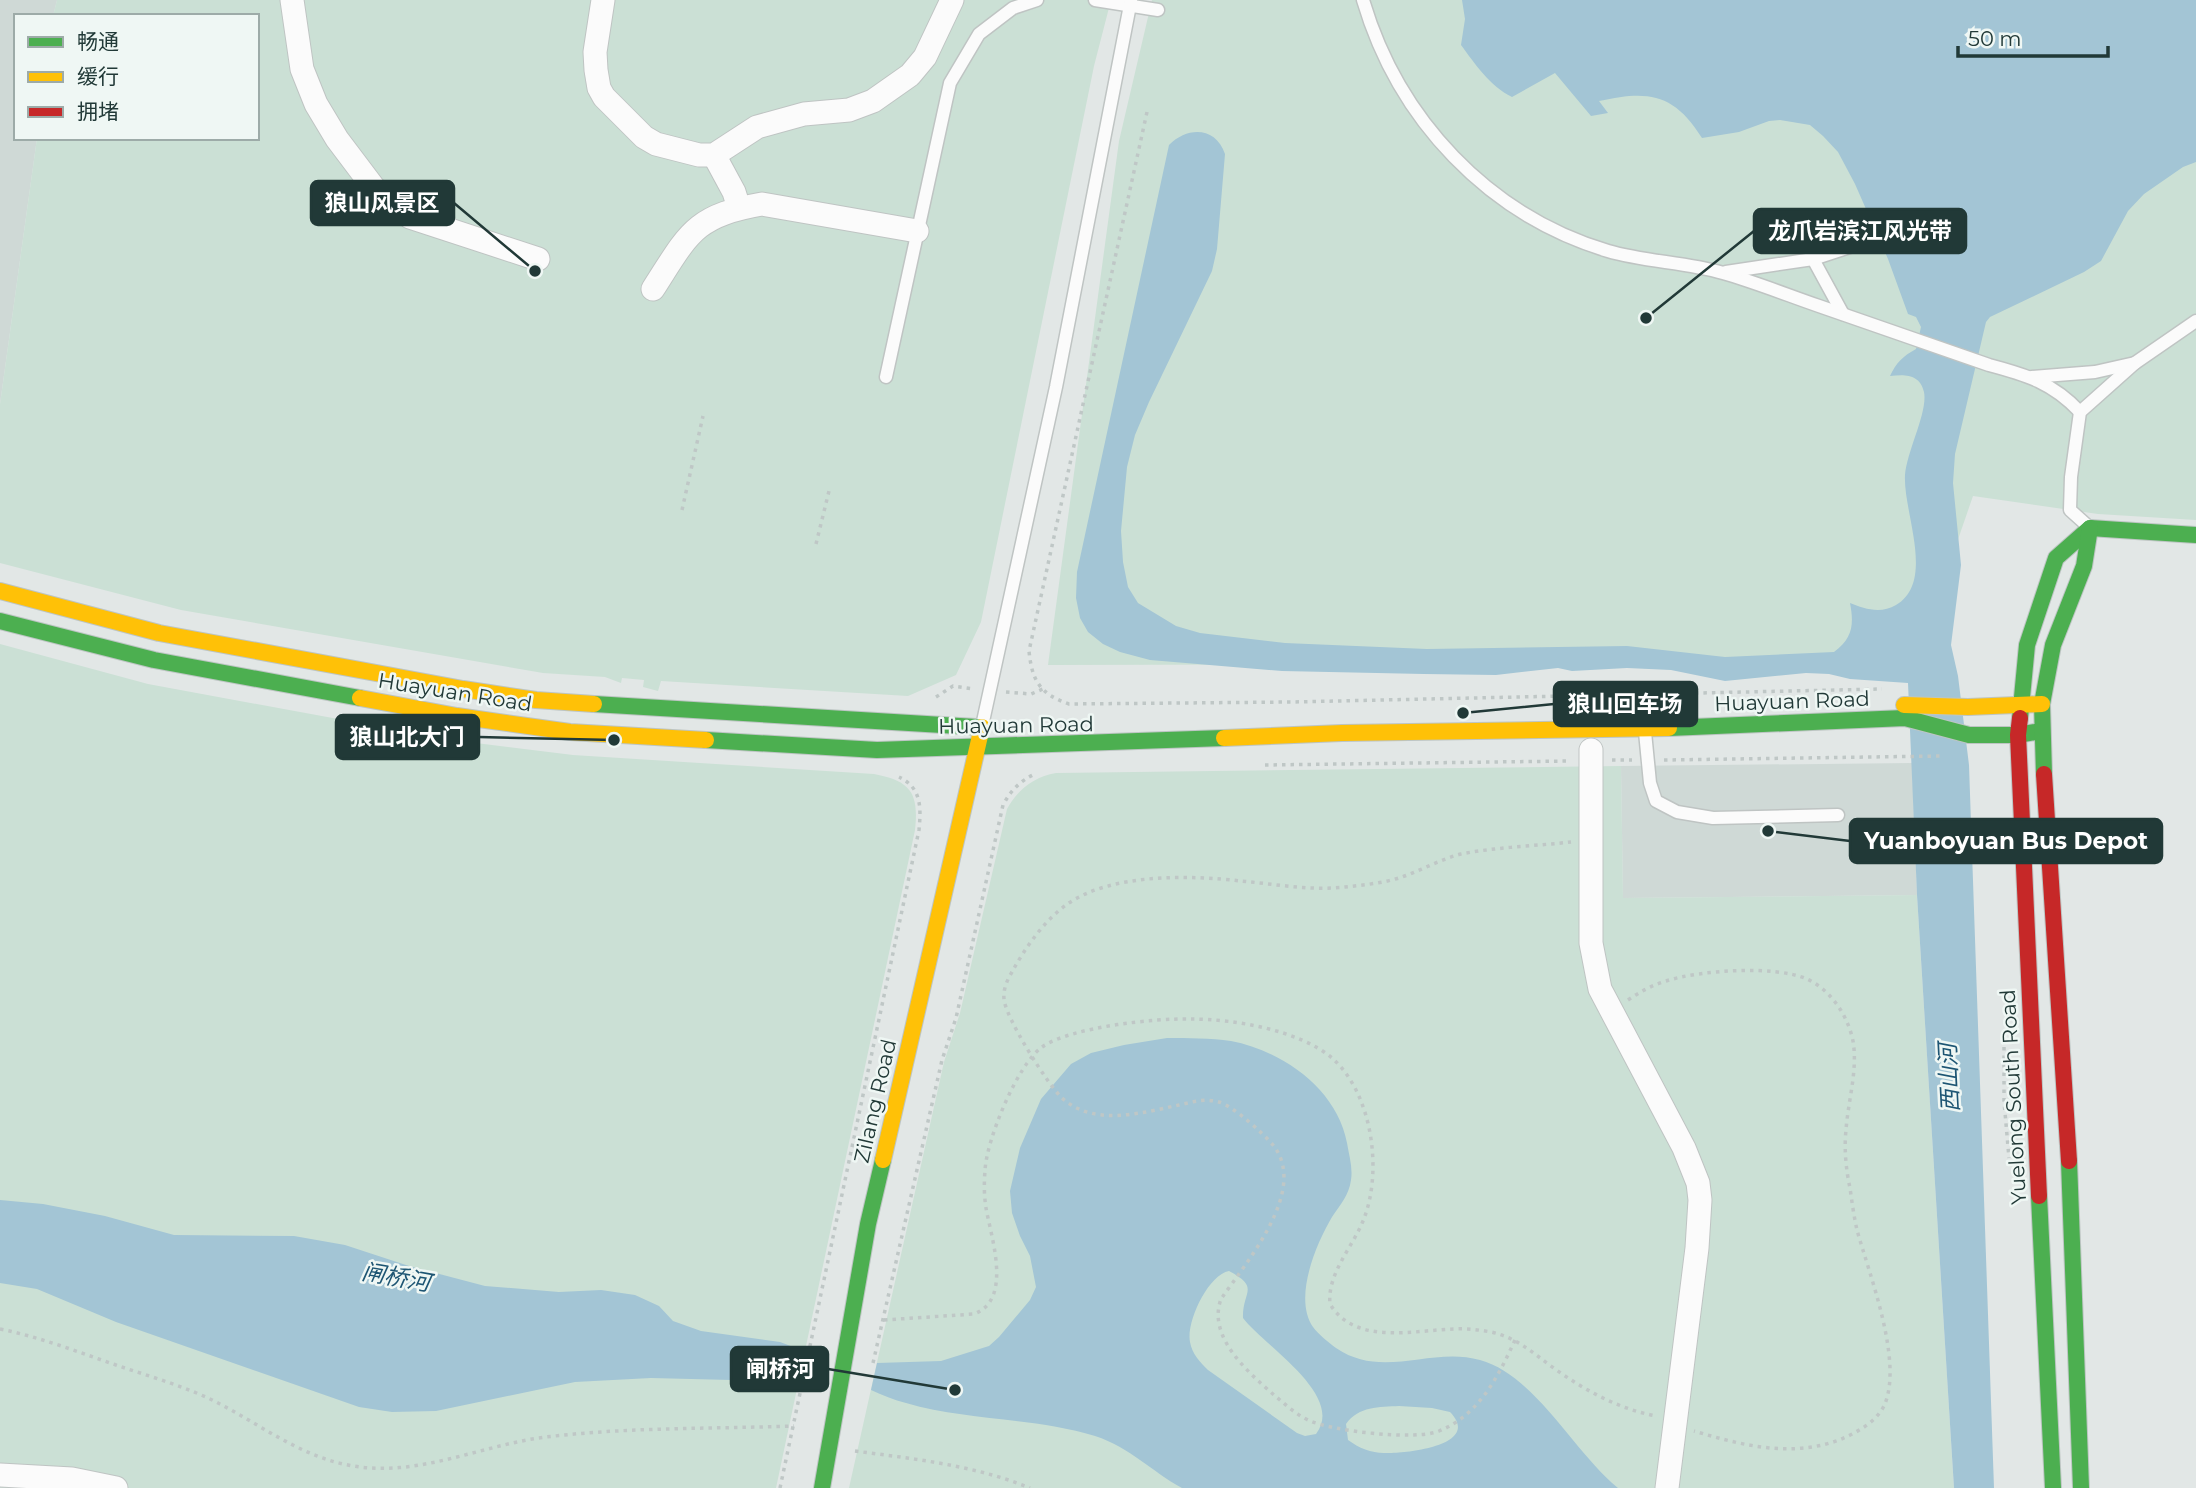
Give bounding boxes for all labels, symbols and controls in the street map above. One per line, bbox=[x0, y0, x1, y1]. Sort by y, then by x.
legend bbox=[14, 14, 259, 140]
scale bar bbox=[1958, 14, 2108, 58]
text: 50 m bbox=[1968, 26, 2022, 51]
text: 畅通 bbox=[77, 29, 119, 54]
text: 缓行 bbox=[77, 64, 119, 89]
text: 拥堵 bbox=[77, 99, 119, 124]
callout: 狼山风景区 bbox=[311, 181, 454, 225]
text: 狼山风景区 bbox=[325, 189, 440, 217]
callout: 龙爪岩滨江风光带 bbox=[1754, 209, 1966, 253]
text: 龙爪岩滨江风光带 bbox=[1768, 217, 1952, 245]
street label: Huayuan Road bbox=[376, 667, 534, 717]
callout: 狼山回车场 bbox=[1554, 682, 1697, 726]
street label: Huayuan Road bbox=[1714, 686, 1870, 716]
text: 狼山回车场 bbox=[1568, 690, 1683, 718]
street label: Huayuan Road bbox=[938, 711, 1094, 739]
callout: 狼山北大门 bbox=[336, 715, 479, 759]
text: 狼山北大门 bbox=[350, 723, 465, 751]
callout: Yuanboyuan Bus Depot bbox=[1850, 819, 2162, 863]
text: Yuanboyuan Bus Depot bbox=[1863, 827, 2148, 855]
street label: Yuelong South Road bbox=[1995, 989, 2031, 1205]
street label: Zilang Road bbox=[849, 1037, 901, 1165]
water label: 西山河 bbox=[1933, 1039, 1965, 1113]
water label: 闸桥河 bbox=[360, 1257, 436, 1297]
callout: 闸桥河 bbox=[731, 1347, 828, 1391]
text: 闸桥河 bbox=[746, 1355, 815, 1383]

